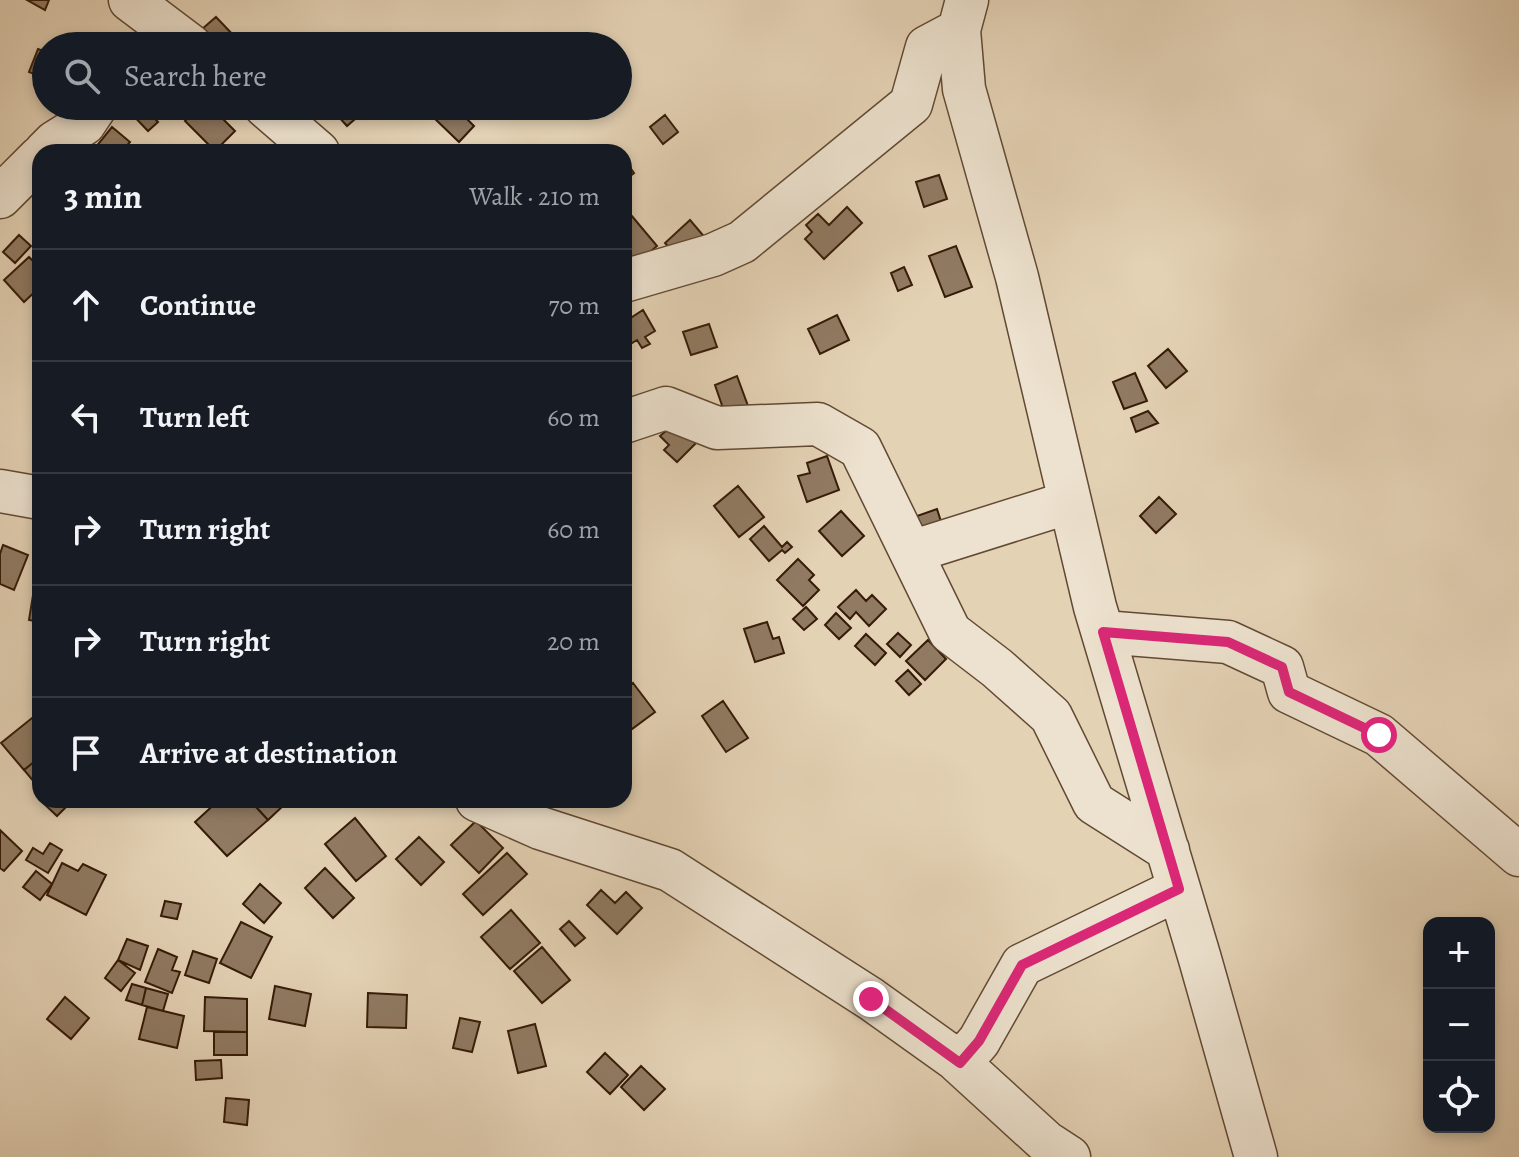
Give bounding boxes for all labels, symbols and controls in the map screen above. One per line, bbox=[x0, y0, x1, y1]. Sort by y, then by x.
search box bbox=[32, 32, 632, 120]
icon: search bbox=[60, 54, 104, 98]
text: Search here bbox=[124, 56, 267, 96]
text: 3 min bbox=[64, 173, 142, 220]
text: Walk · 210 m bbox=[469, 179, 600, 214]
icon: ahead bbox=[64, 283, 108, 327]
text: Continue bbox=[140, 285, 256, 325]
text: 70 m bbox=[548, 288, 600, 323]
icon: left bbox=[64, 395, 108, 439]
text: Turn left bbox=[140, 397, 249, 437]
text: 60 m bbox=[547, 400, 600, 435]
icon: right bbox=[64, 507, 108, 551]
text: Turn right bbox=[140, 509, 270, 549]
text: 60 m bbox=[547, 512, 600, 547]
icon: right bbox=[64, 619, 108, 663]
text: Turn right bbox=[140, 621, 270, 661]
text: 20 m bbox=[547, 624, 600, 659]
route start bbox=[1361, 717, 1397, 753]
icon: arrive bbox=[64, 731, 108, 775]
text: Arrive at destination bbox=[140, 733, 397, 773]
map controls bbox=[1423, 917, 1495, 1133]
button: + bbox=[1423, 917, 1495, 989]
route end bbox=[853, 981, 889, 1017]
button: − bbox=[1423, 989, 1495, 1061]
button: locate bbox=[1423, 1061, 1495, 1133]

